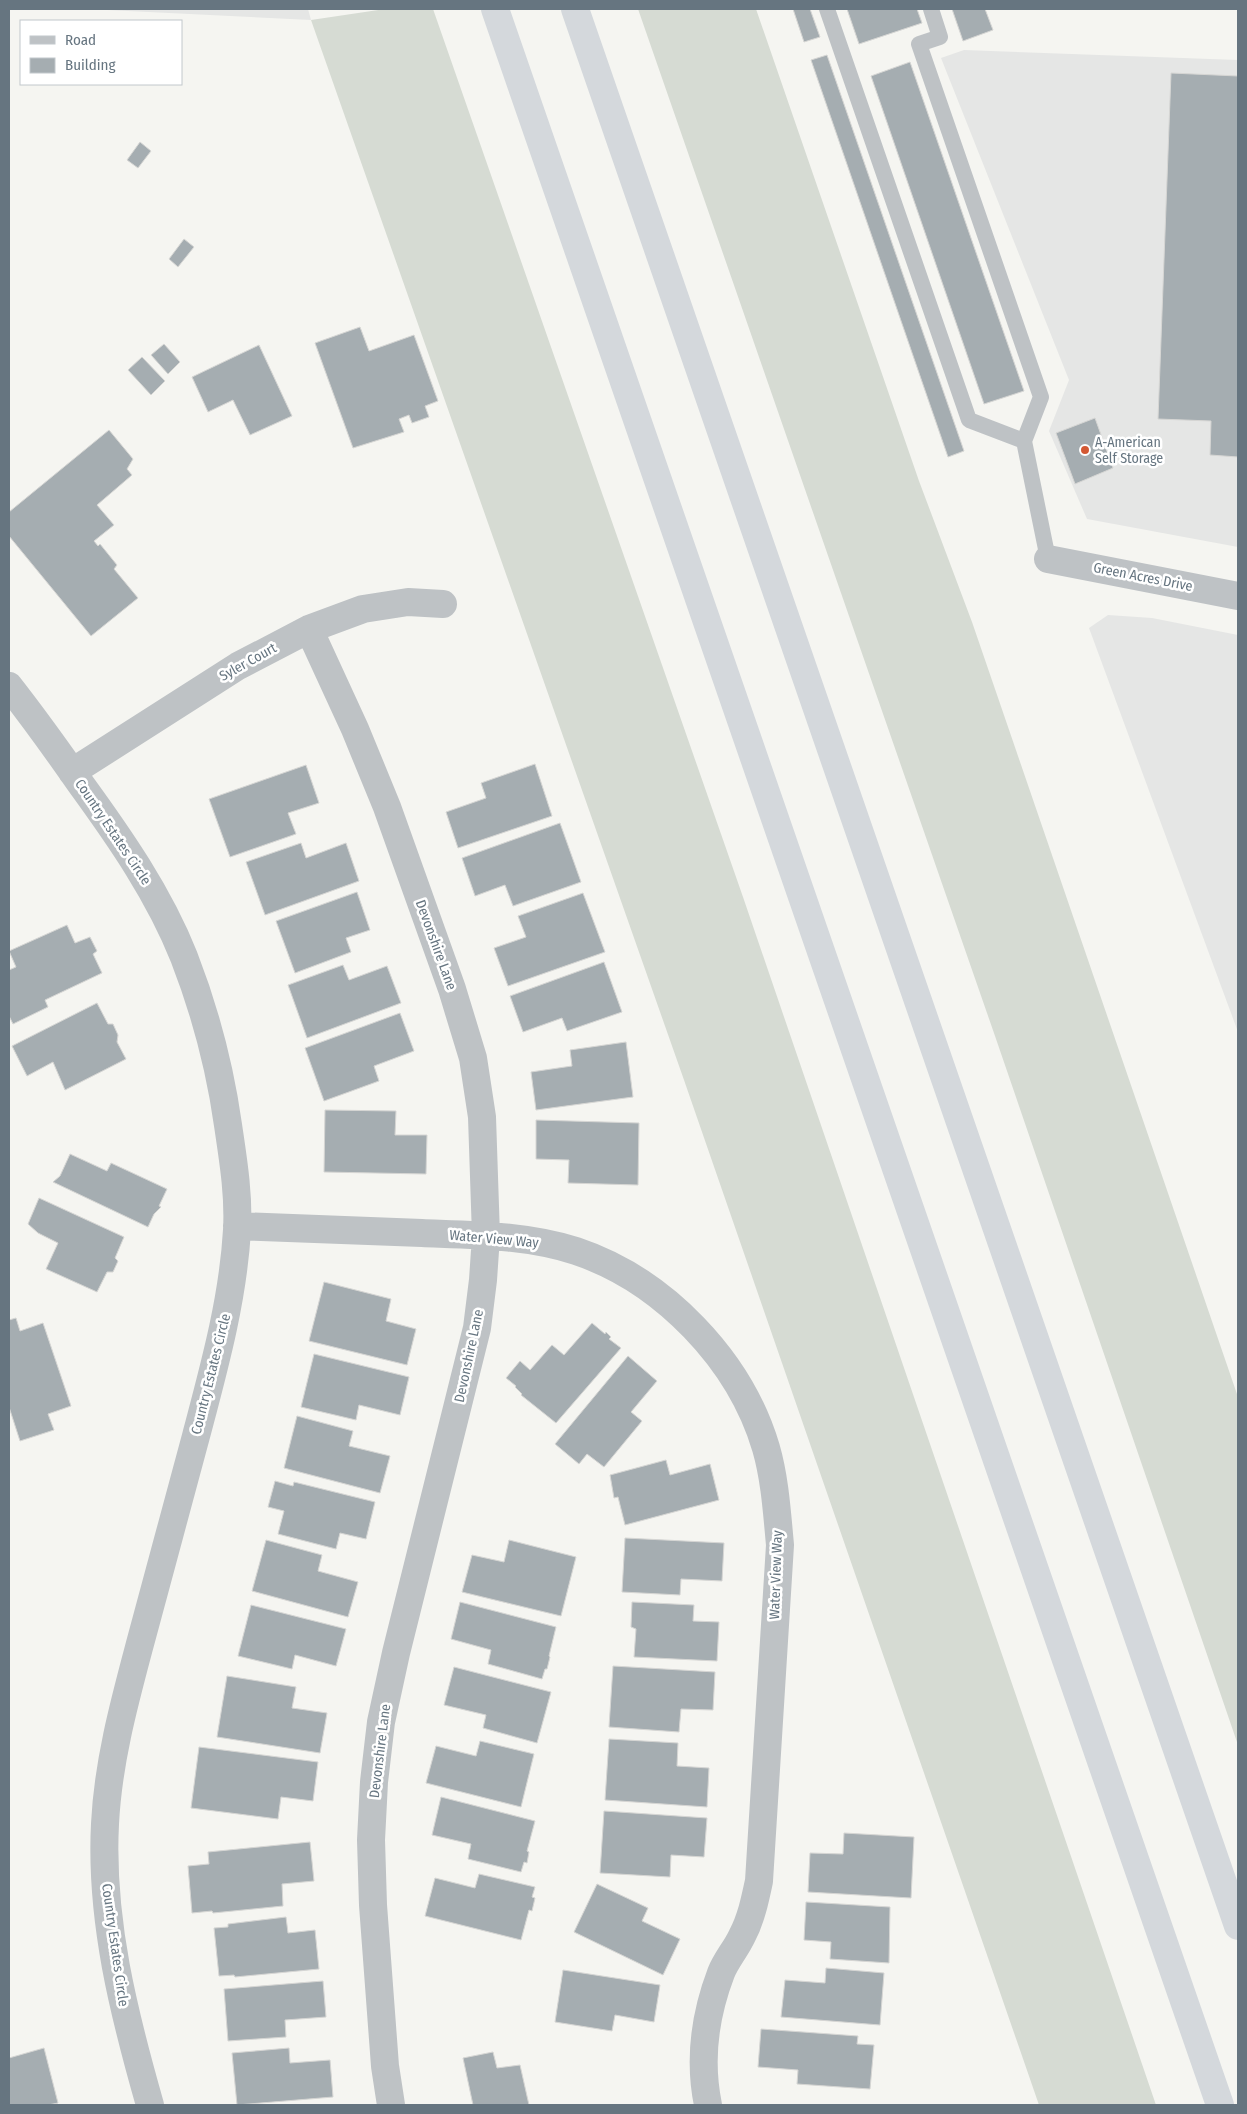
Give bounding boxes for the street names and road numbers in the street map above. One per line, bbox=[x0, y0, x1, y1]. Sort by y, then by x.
street label: Green Acres Drive bbox=[1092, 559, 1194, 595]
street label: Syler Court bbox=[216, 639, 280, 685]
street label: Country Estates Circle bbox=[71, 776, 155, 888]
street label: Devonshire Lane bbox=[412, 898, 460, 992]
street label: Water View Way bbox=[449, 1227, 540, 1251]
street label: Devonshire Lane bbox=[451, 1308, 487, 1404]
street label: Country Estates Circle bbox=[188, 1312, 234, 1436]
street label: Water View Way bbox=[766, 1529, 786, 1620]
street label: Devonshire Lane bbox=[366, 1703, 394, 1799]
street label: Country Estates Circle bbox=[98, 1882, 132, 2008]

